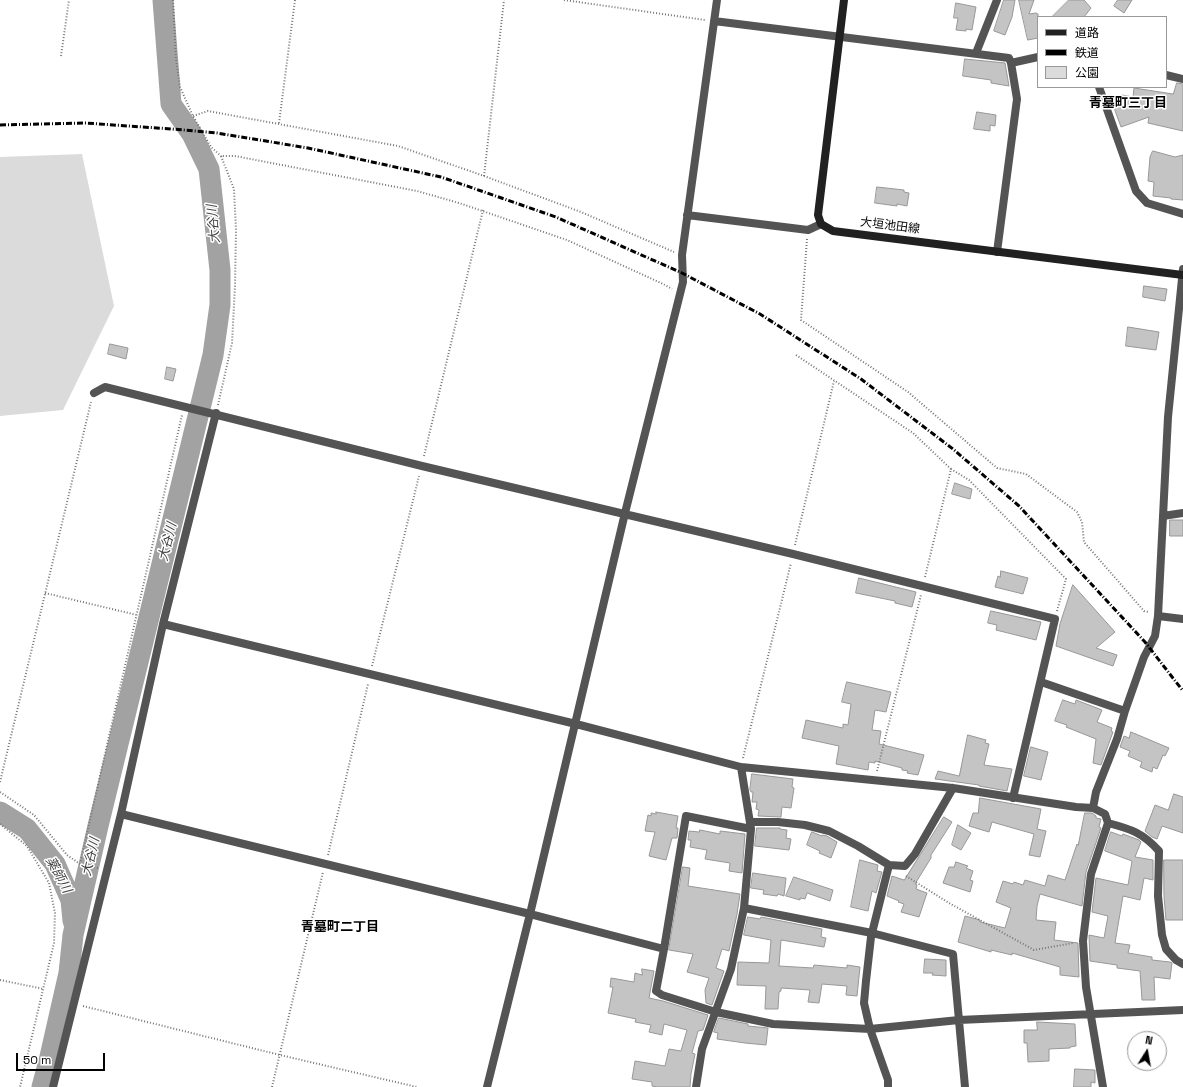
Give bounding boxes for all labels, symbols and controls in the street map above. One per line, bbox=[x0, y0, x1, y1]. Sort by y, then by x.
legend bbox=[1037, 16, 1167, 88]
text: 道路 bbox=[1075, 25, 1099, 41]
text: 鉄道 bbox=[1075, 45, 1099, 61]
text: 公園 bbox=[1075, 65, 1099, 81]
district label: 青墓町三丁目 bbox=[1089, 95, 1167, 111]
water label: 大谷川 bbox=[205, 204, 223, 244]
street label: 大垣池田線 bbox=[859, 215, 921, 237]
water label: 大谷川 bbox=[156, 521, 180, 563]
water label: 大谷川 bbox=[79, 836, 103, 878]
water label: 薬師川 bbox=[42, 854, 74, 896]
district label: 青墓町二丁目 bbox=[301, 919, 379, 935]
north arrow bbox=[1127, 1031, 1167, 1071]
text: N bbox=[1144, 1033, 1154, 1048]
scale bar bbox=[18, 1045, 107, 1071]
text: 50 m bbox=[23, 1052, 51, 1068]

